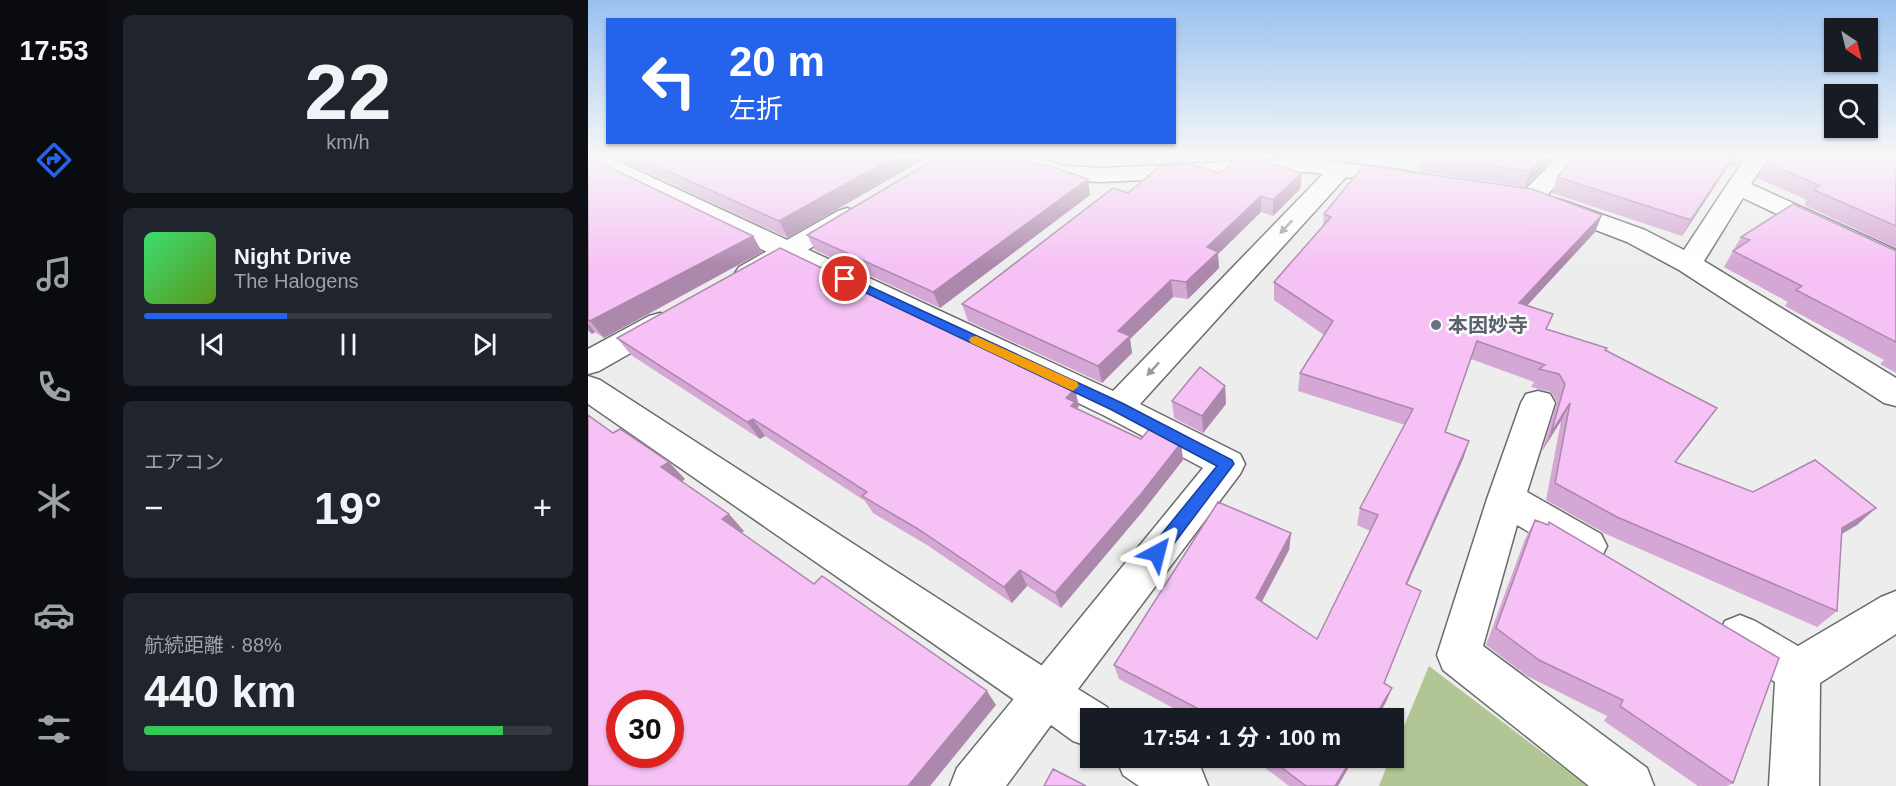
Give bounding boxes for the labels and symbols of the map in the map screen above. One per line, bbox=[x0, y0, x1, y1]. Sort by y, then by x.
north arrow bbox=[1824, 18, 1878, 72]
one-way arrow bbox=[1279, 219, 1293, 234]
pin bbox=[819, 253, 870, 304]
place label: 本因妙寺 bbox=[1448, 314, 1528, 336]
marker: 本因妙寺 bbox=[1429, 318, 1443, 332]
one-way arrow bbox=[1146, 361, 1160, 375]
position arrow bbox=[1125, 521, 1189, 585]
speed limit sign: 30 bbox=[606, 690, 684, 768]

